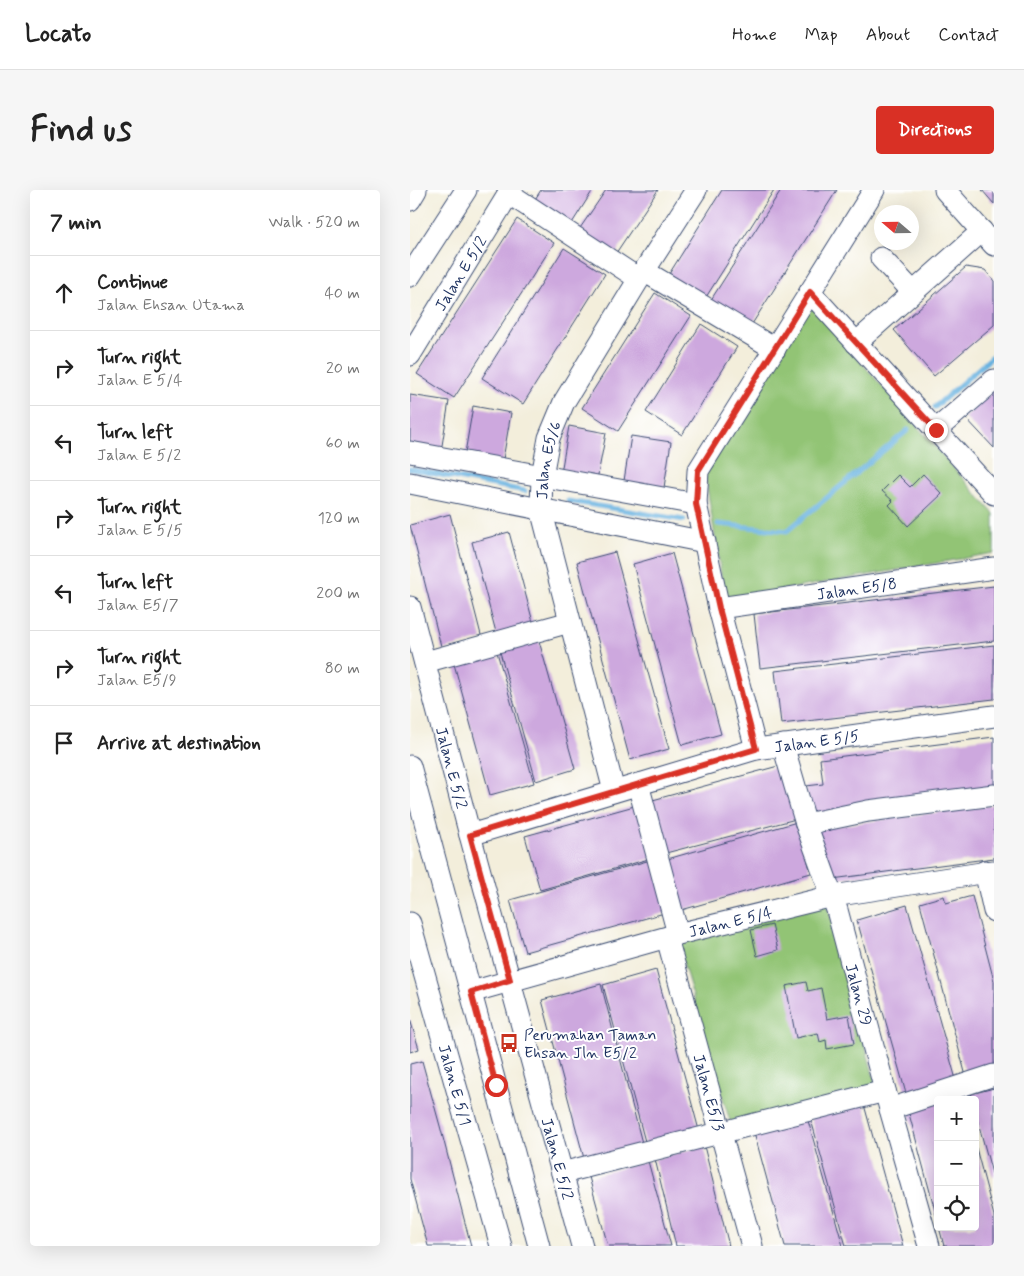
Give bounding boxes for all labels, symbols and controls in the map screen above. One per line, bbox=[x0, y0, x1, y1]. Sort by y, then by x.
text: Locato bbox=[25, 19, 91, 50]
text: Home bbox=[732, 23, 777, 47]
text: Map bbox=[805, 23, 838, 47]
text: About bbox=[866, 23, 910, 47]
text: Contact bbox=[938, 23, 999, 47]
button: Directions bbox=[876, 106, 994, 154]
text: Find us bbox=[30, 107, 132, 153]
north arrow bbox=[874, 205, 919, 250]
text: 7 min bbox=[50, 209, 102, 237]
text: Walk · 520 m bbox=[268, 212, 360, 233]
street label: Jalan E 5/2 bbox=[431, 232, 492, 315]
text: Continue bbox=[97, 270, 168, 295]
icon: ahead bbox=[50, 279, 78, 307]
text: 40 m bbox=[324, 283, 360, 304]
text: Jalan Ehsan Utama bbox=[97, 295, 245, 316]
text: Turn right bbox=[97, 345, 181, 370]
icon: right bbox=[50, 354, 78, 382]
text: 20 m bbox=[326, 358, 360, 379]
text: Jalan E 5/4 bbox=[97, 370, 182, 391]
street label: Jalan E5/6 bbox=[532, 418, 567, 500]
route end bbox=[925, 419, 948, 442]
text: Turn left bbox=[97, 420, 173, 445]
icon: left bbox=[50, 429, 78, 457]
text: 60 m bbox=[326, 433, 360, 454]
text: Jalan E 5/2 bbox=[97, 445, 181, 466]
text: Turn right bbox=[97, 495, 181, 520]
icon: right bbox=[50, 504, 78, 532]
text: 120 m bbox=[318, 508, 360, 529]
text: Jalan E 5/5 bbox=[97, 520, 183, 541]
text: Turn left bbox=[97, 570, 173, 595]
street label: Jalan E5/8 bbox=[815, 573, 898, 606]
icon: left bbox=[50, 579, 78, 607]
text: 200 m bbox=[316, 583, 360, 604]
text: Jalan E5/7 bbox=[97, 595, 179, 616]
text: Turn right bbox=[97, 645, 181, 670]
icon: right bbox=[50, 654, 78, 682]
text: 80 m bbox=[325, 658, 360, 679]
text: Jalan E5/9 bbox=[97, 670, 177, 691]
street label: Jalan E 5/2 bbox=[430, 725, 472, 811]
street label: Jalan E 5/5 bbox=[773, 726, 861, 758]
icon: arrive bbox=[50, 729, 78, 757]
text: Arrive at destination bbox=[97, 731, 261, 756]
street label: Jalan E 5/4 bbox=[687, 902, 775, 943]
street label: Jalan 29 bbox=[840, 961, 876, 1028]
place label: Perumahan Taman Ehsan Jln E5/2 bbox=[524, 1025, 657, 1064]
bus stop icon: Perumahan Taman Ehsan Jln E5/2 bbox=[498, 1032, 520, 1054]
street label: Jalan E 5/1 bbox=[433, 1042, 476, 1128]
street label: Jalan E5/3 bbox=[687, 1052, 729, 1134]
route start bbox=[485, 1074, 508, 1097]
map controls bbox=[934, 1096, 979, 1231]
button: + bbox=[934, 1096, 979, 1141]
street label: Jalan E 5/2 bbox=[536, 1116, 578, 1202]
button: − bbox=[934, 1141, 979, 1186]
button: locate bbox=[934, 1186, 979, 1231]

